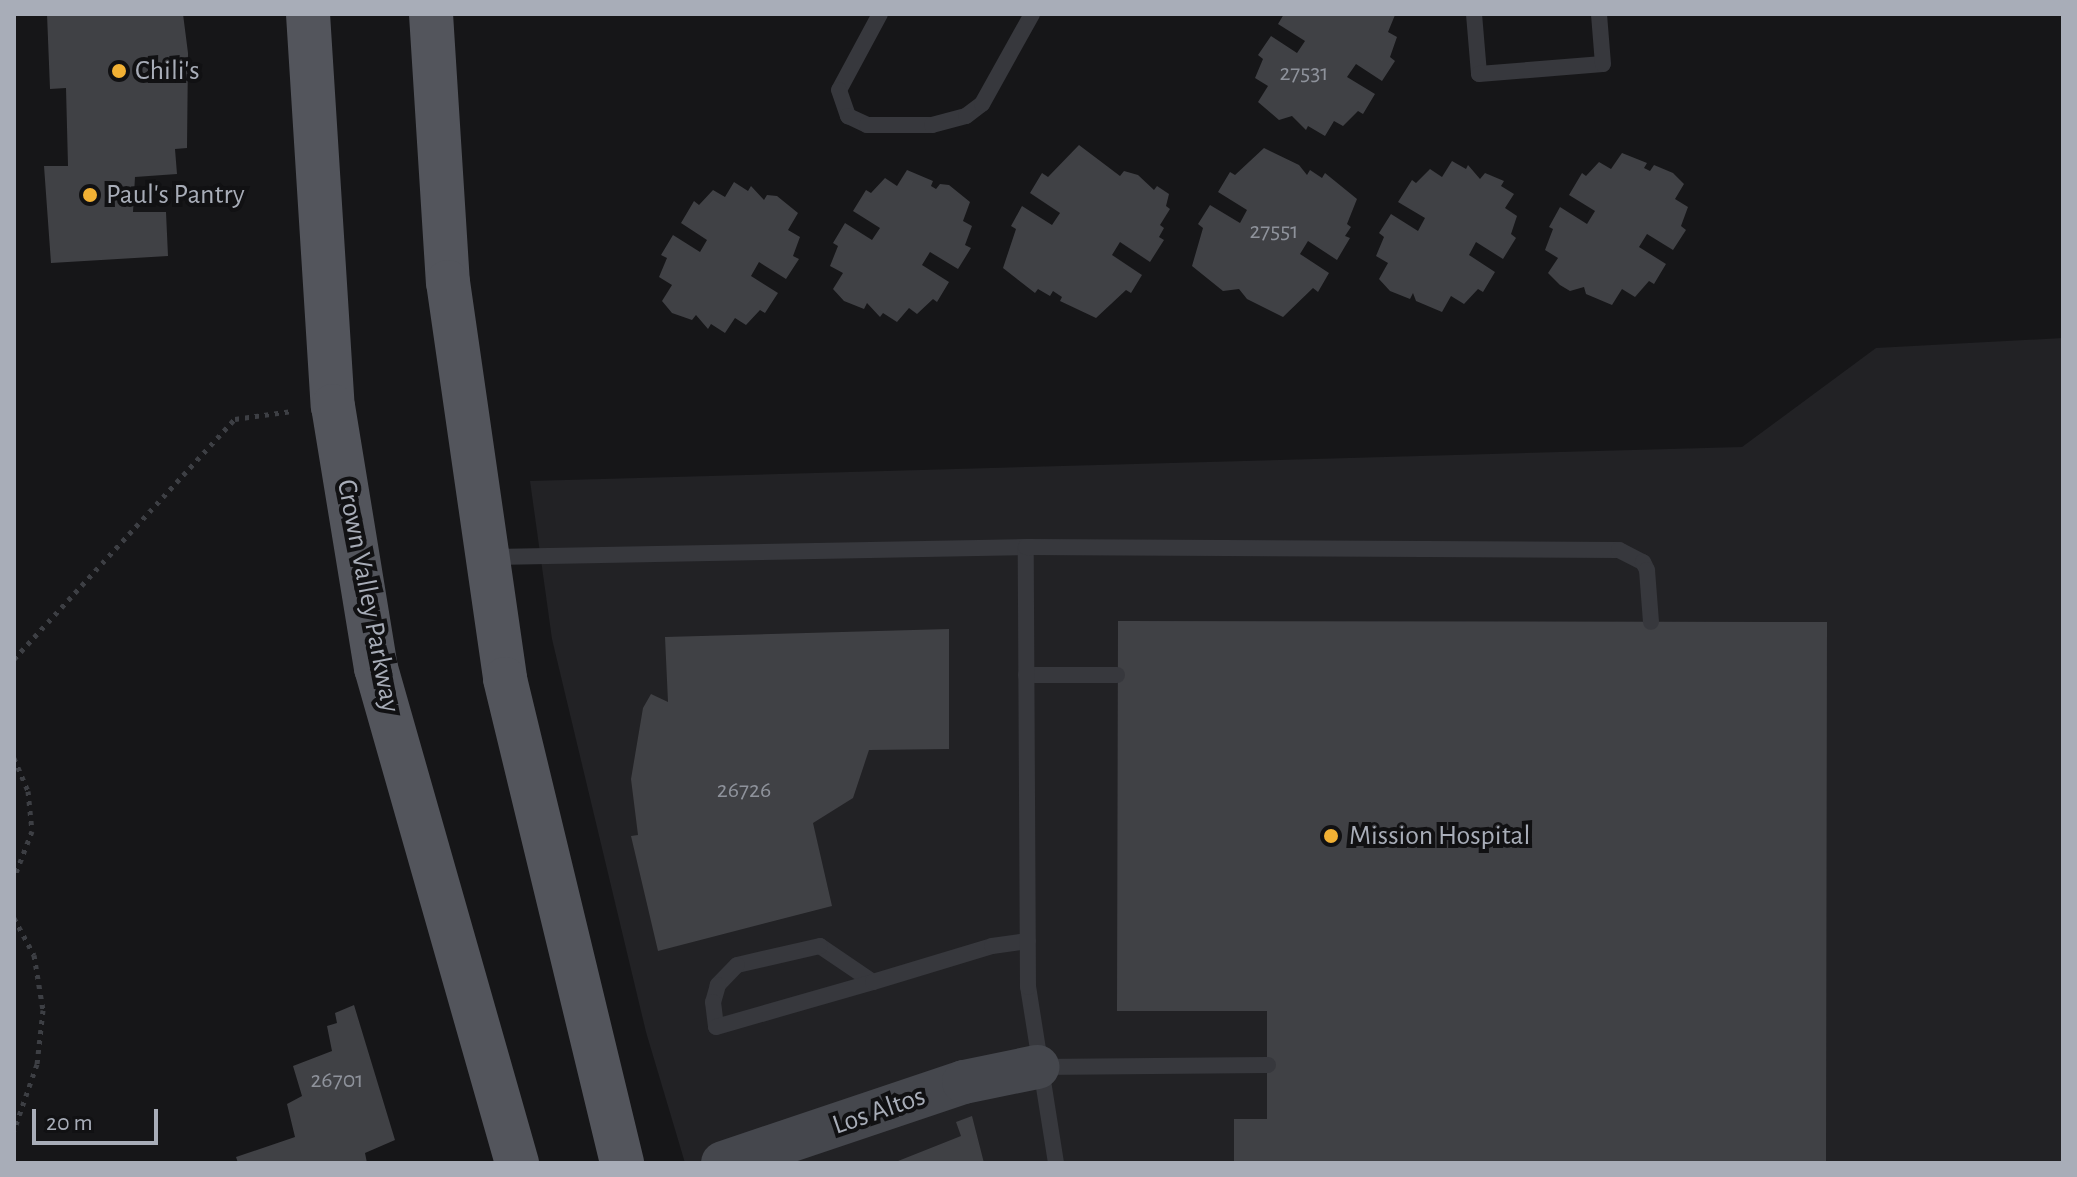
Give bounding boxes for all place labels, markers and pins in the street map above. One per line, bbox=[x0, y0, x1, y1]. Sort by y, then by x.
place label: Chili's bbox=[135, 54, 200, 88]
marker: Chili's bbox=[110, 62, 128, 80]
place label: Paul's Pantry bbox=[106, 178, 245, 212]
marker: Paul's Pantry bbox=[81, 186, 99, 204]
place label: Mission Hospital bbox=[1349, 819, 1530, 853]
marker: Mission Hospital bbox=[1320, 825, 1342, 847]

